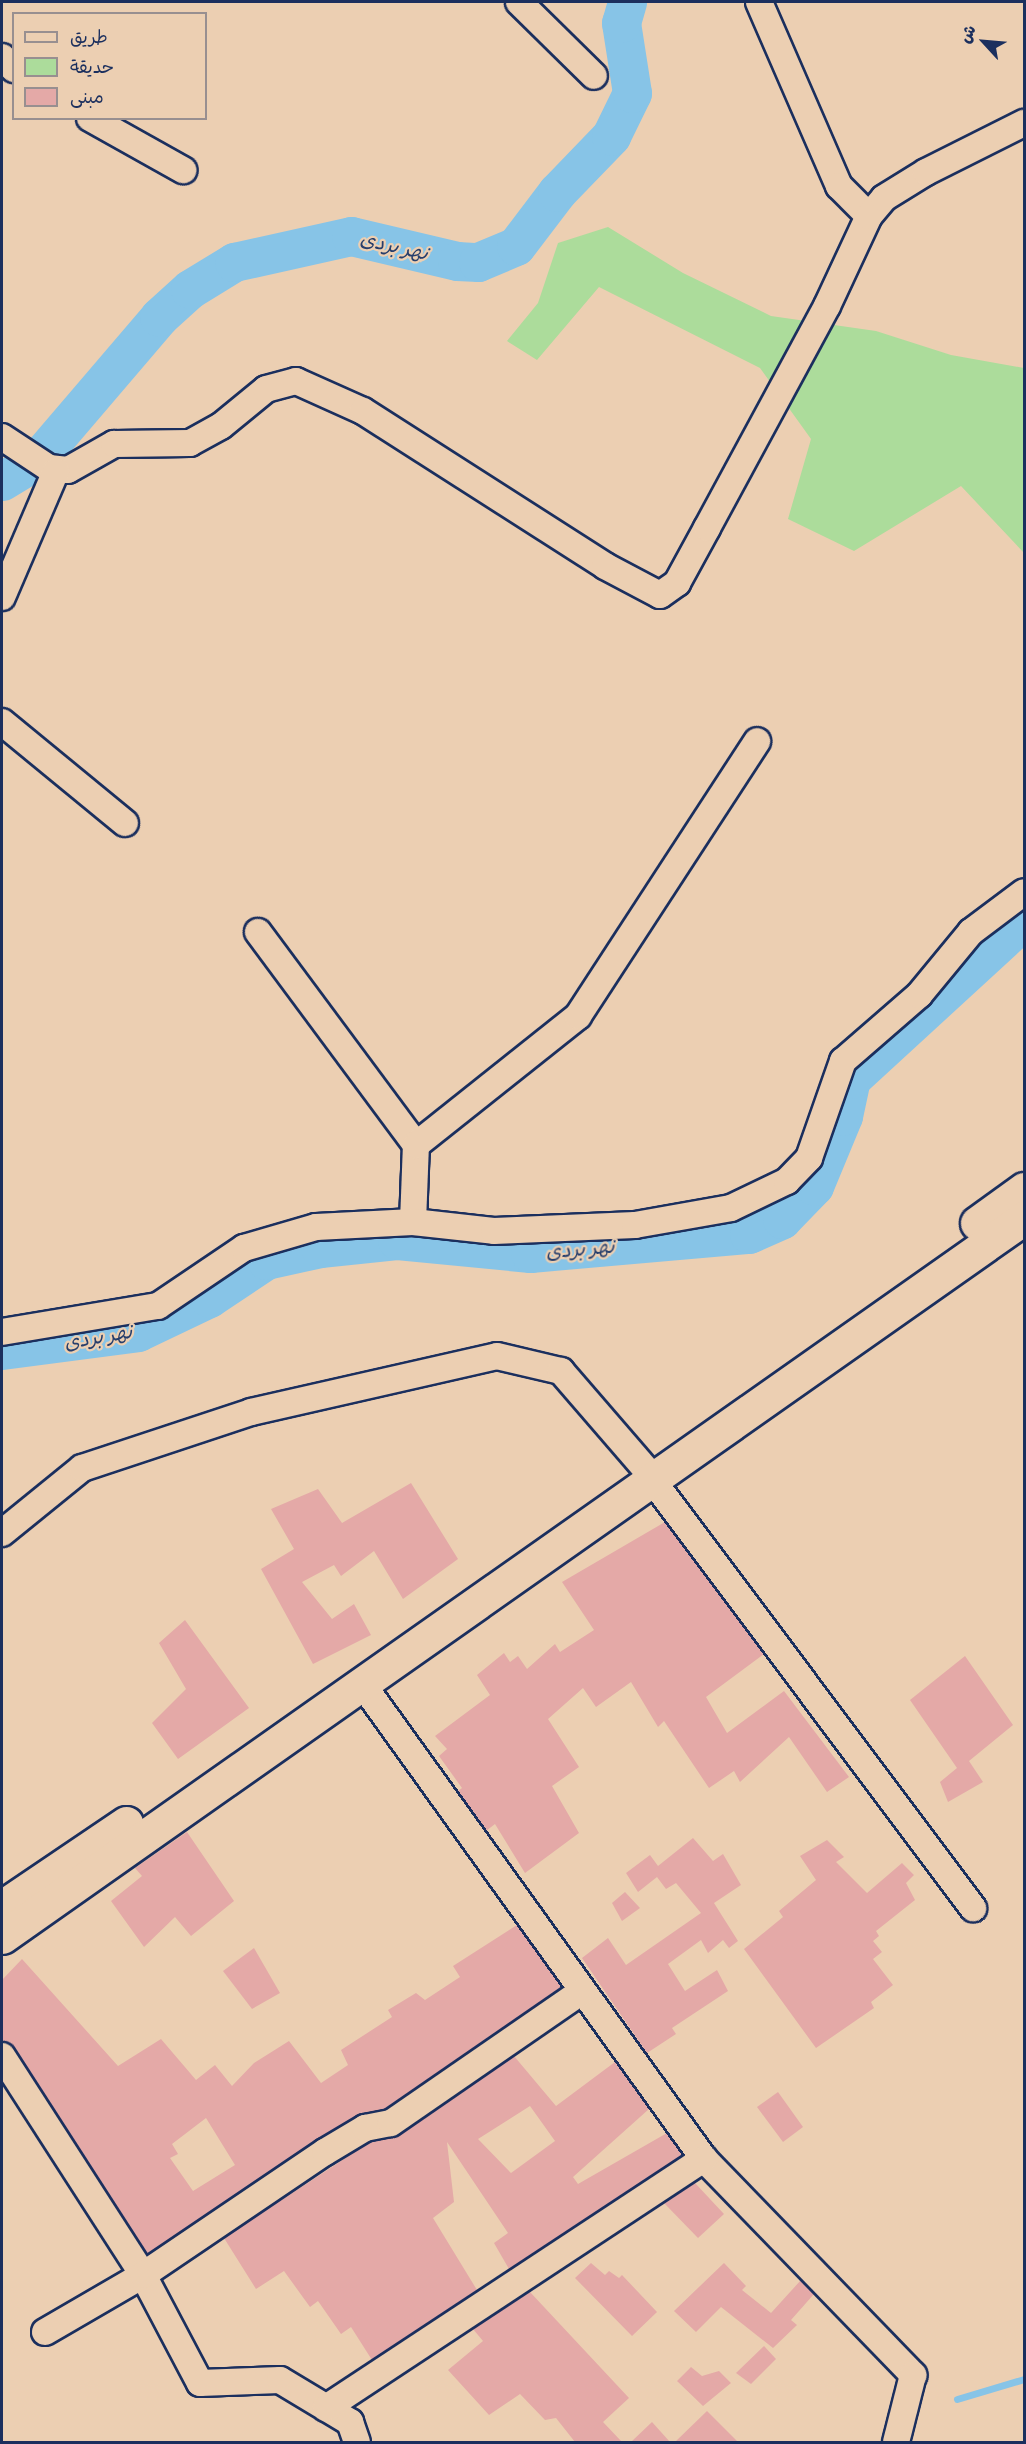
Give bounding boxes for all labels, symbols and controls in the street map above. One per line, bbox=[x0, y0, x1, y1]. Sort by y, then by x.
legend bbox=[12, 12, 207, 120]
north arrow bbox=[954, 12, 1014, 72]
text: ش bbox=[950, 20, 984, 48]
text: طريق bbox=[70, 21, 108, 53]
text: حديقة bbox=[70, 51, 114, 83]
text: مبنى bbox=[70, 81, 104, 113]
water label: نهر بردى bbox=[358, 227, 430, 265]
water label: نهر بردى bbox=[545, 1234, 615, 1264]
water label: نهر بردى bbox=[62, 1319, 134, 1355]

